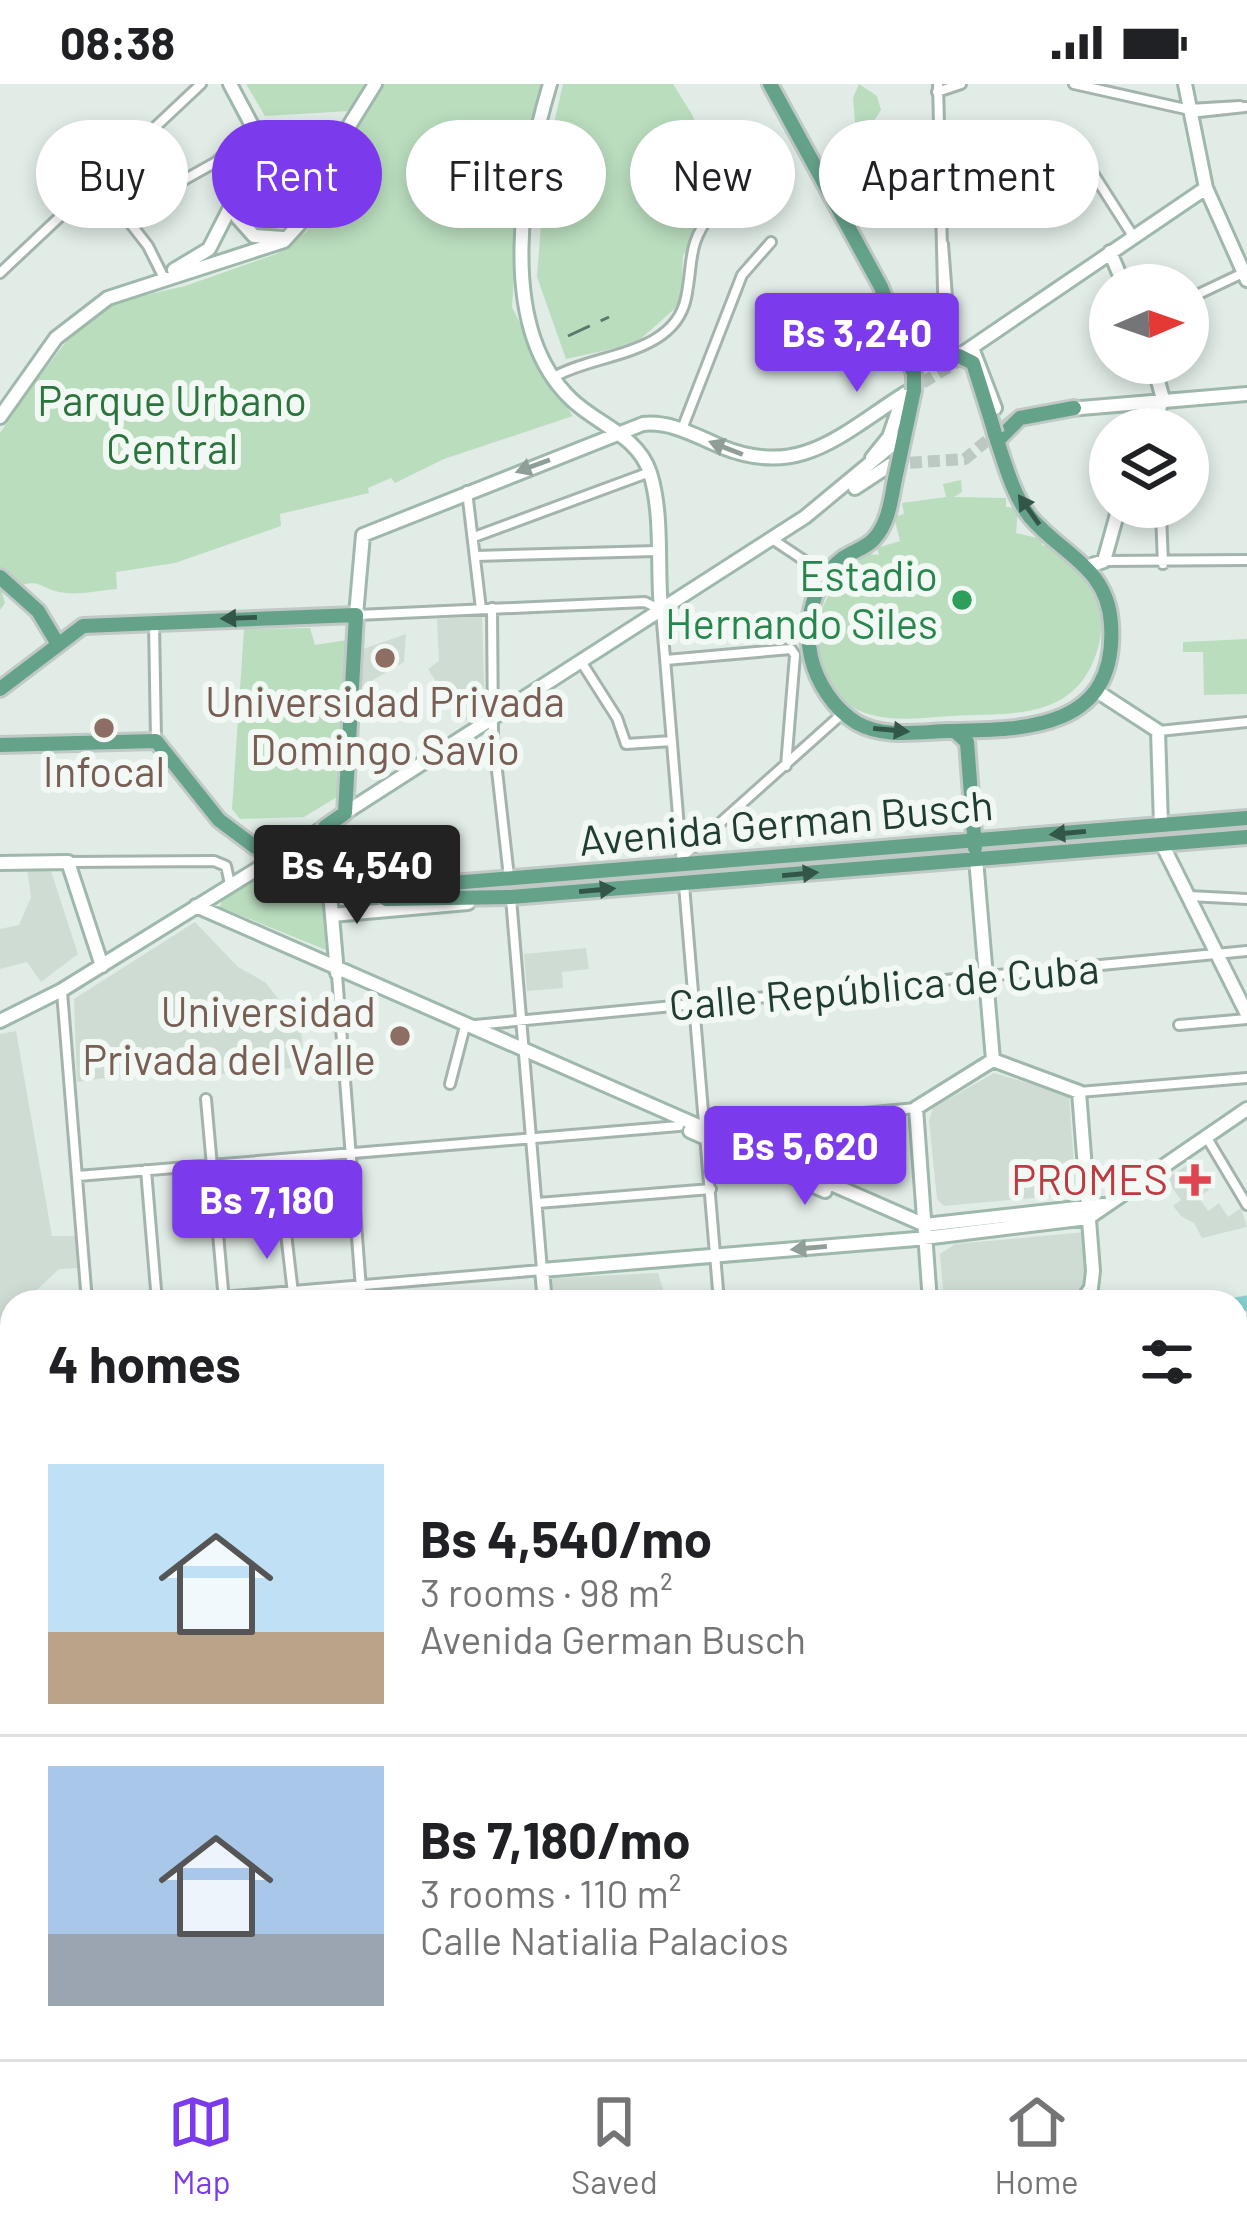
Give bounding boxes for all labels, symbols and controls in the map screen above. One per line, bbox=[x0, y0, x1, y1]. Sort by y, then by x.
text: 08:38 bbox=[60, 15, 175, 69]
chip: Buy bbox=[36, 120, 188, 228]
chip: Rent bbox=[212, 120, 382, 228]
chip: Filters bbox=[406, 120, 606, 228]
chip: New bbox=[630, 120, 795, 228]
chip: Apartment bbox=[819, 120, 1099, 228]
north arrow bbox=[1089, 264, 1209, 384]
map controls bbox=[1089, 264, 1209, 528]
pin: Bs 3,240 bbox=[733, 293, 981, 395]
text: Bs 3,240 bbox=[782, 308, 932, 355]
park label: Parque Urbano Central bbox=[37, 374, 307, 472]
button: layers bbox=[1089, 408, 1209, 528]
one-way arrow bbox=[707, 437, 743, 456]
one-way arrow bbox=[515, 457, 551, 476]
one-way arrow bbox=[1018, 494, 1041, 526]
place label: Estadio Hernando Siles bbox=[665, 549, 938, 647]
marker: Estadio Hernando Siles bbox=[949, 587, 975, 613]
one-way arrow bbox=[219, 609, 257, 628]
marker: Universidad Privada Domingo Savio bbox=[372, 645, 398, 671]
place label: Universidad Privada Domingo Savio bbox=[205, 675, 565, 774]
marker: Infocal bbox=[91, 715, 117, 741]
one-way arrow bbox=[872, 721, 910, 740]
place label: Infocal bbox=[43, 745, 165, 795]
street label: Avenida German Busch bbox=[577, 778, 995, 864]
one-way arrow bbox=[1049, 824, 1086, 843]
pin: Bs 4,540 bbox=[233, 825, 481, 927]
text: Bs 4,540 bbox=[281, 840, 433, 887]
one-way arrow bbox=[782, 864, 819, 883]
one-way arrow bbox=[579, 880, 616, 899]
street label: Calle República de Cuba bbox=[667, 941, 1101, 1030]
place label: Universidad Privada del Valle bbox=[82, 985, 376, 1083]
marker: Universidad Privada del Valle bbox=[387, 1023, 413, 1049]
pin: Bs 5,620 bbox=[681, 1106, 929, 1208]
text: Bs 5,620 bbox=[731, 1121, 879, 1168]
place label: PROMES bbox=[1011, 1153, 1168, 1203]
pin: Bs 7,180 bbox=[143, 1160, 391, 1262]
marker: PROMES bbox=[1179, 1164, 1211, 1196]
text: Bs 7,180 bbox=[199, 1175, 335, 1222]
one-way arrow bbox=[790, 1238, 827, 1257]
icon: filters bbox=[1134, 1329, 1200, 1395]
text: 4 homes bbox=[48, 1332, 241, 1393]
text: Bs 4,540/mo bbox=[420, 1507, 712, 1568]
icon: home bbox=[144, 1512, 288, 1656]
text: 3 rooms · 98 m² bbox=[420, 1568, 673, 1615]
text: Avenida German Busch bbox=[420, 1615, 806, 1662]
text: Bs 7,180/mo bbox=[420, 1808, 691, 1869]
icon: home bbox=[144, 1814, 288, 1958]
text: 3 rooms · 110 m² bbox=[420, 1869, 681, 1916]
text: Calle Natialia Palacios bbox=[420, 1916, 789, 1963]
tab: Map bbox=[168, 2089, 234, 2201]
tab: Saved bbox=[571, 2089, 658, 2201]
tab: Home bbox=[994, 2089, 1079, 2201]

